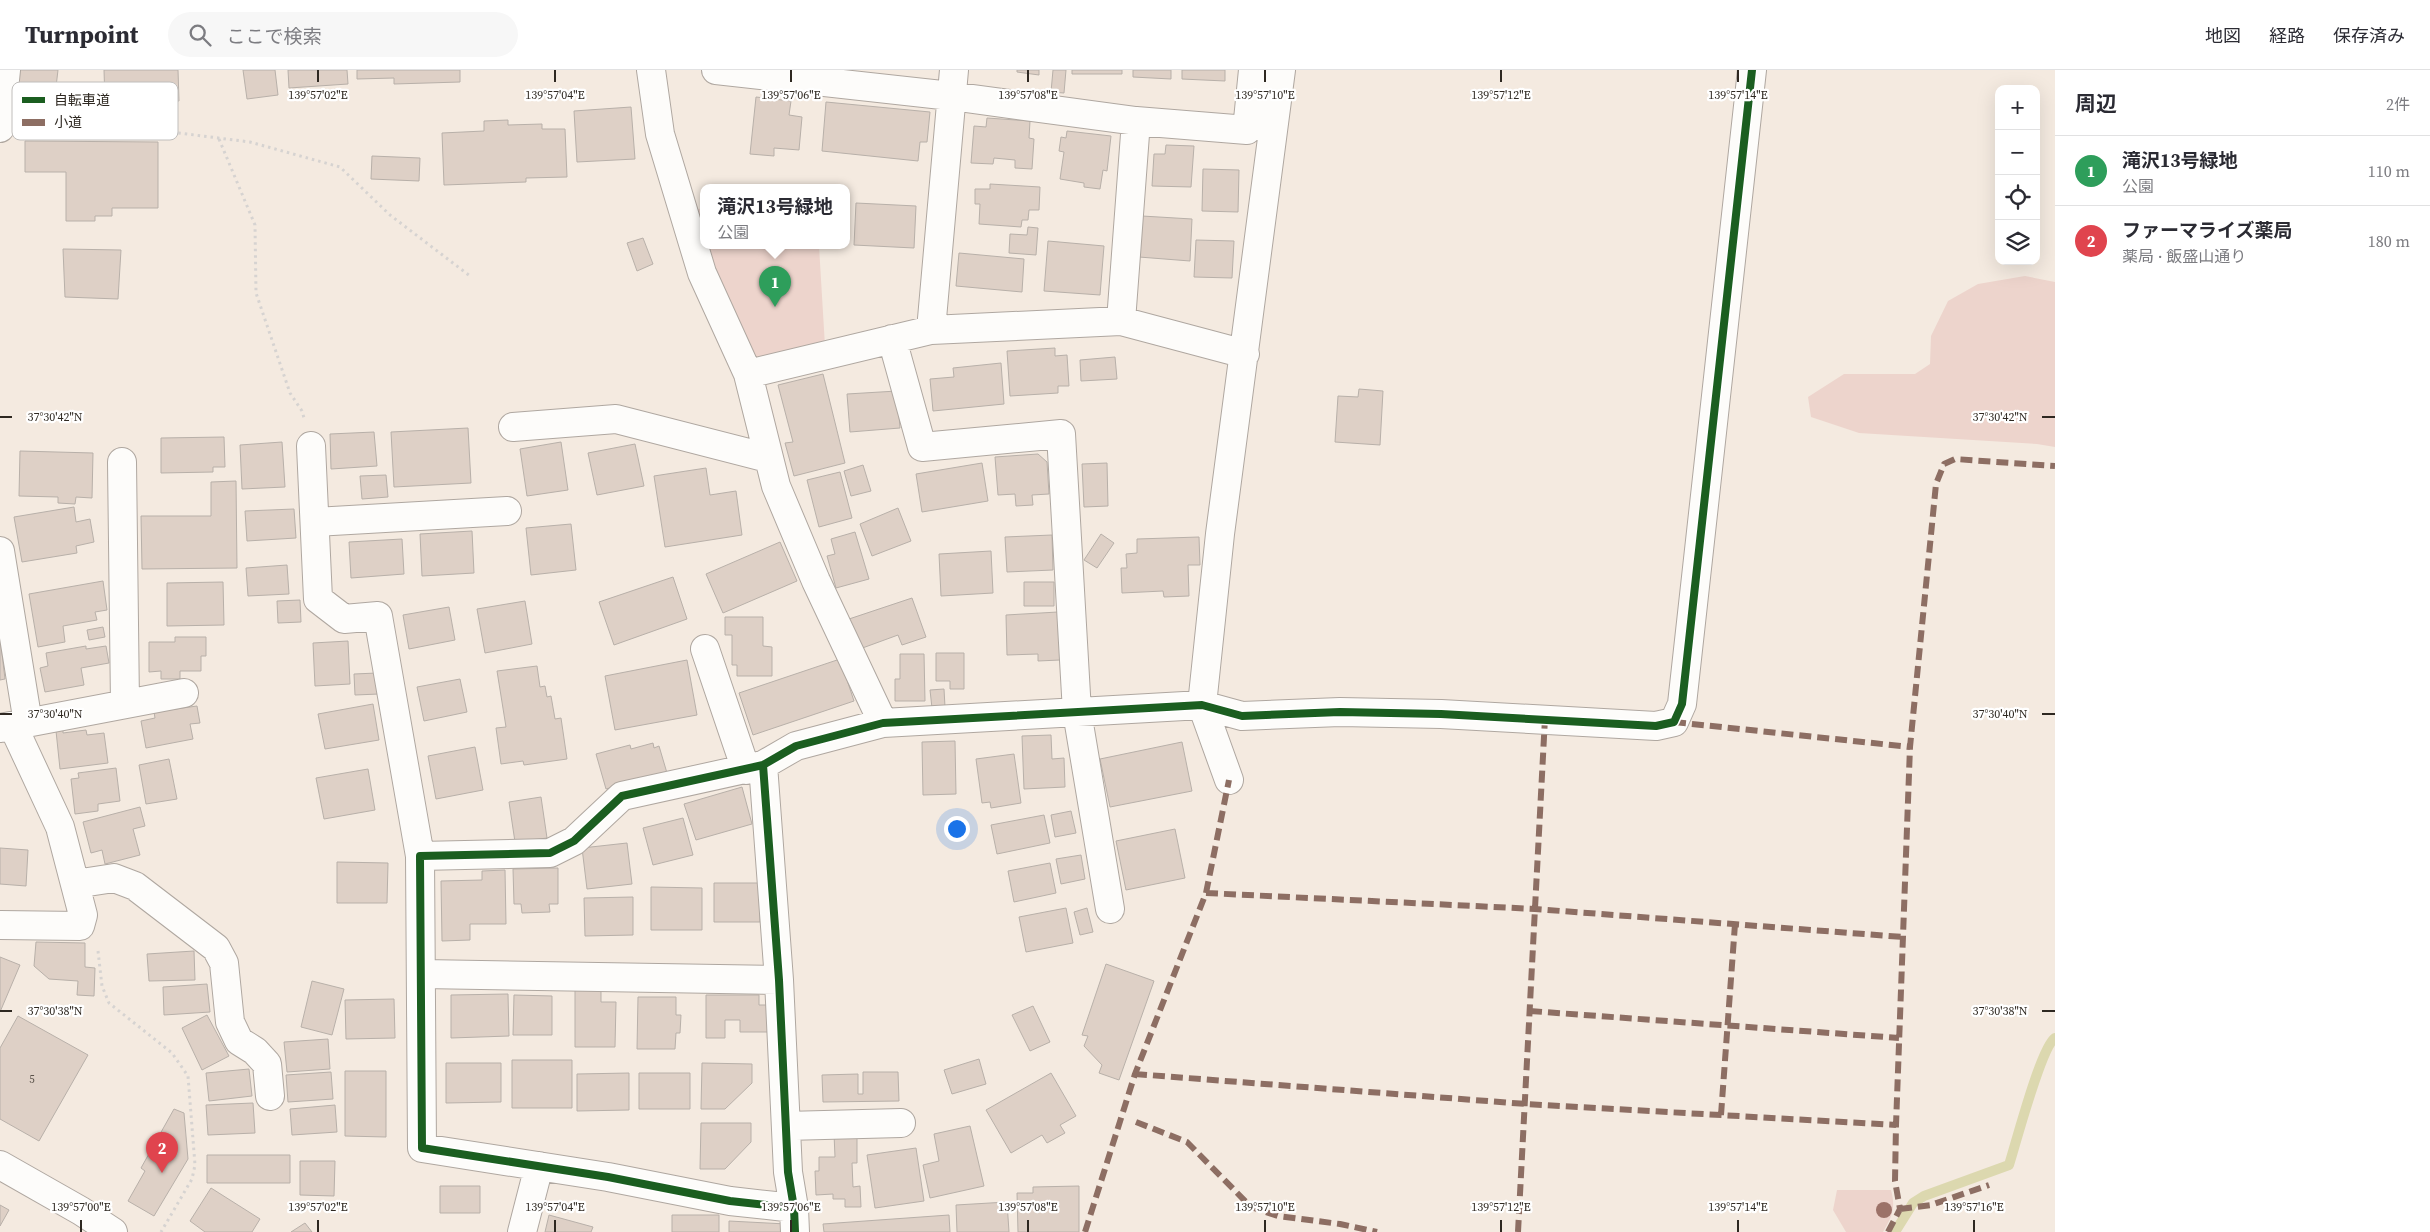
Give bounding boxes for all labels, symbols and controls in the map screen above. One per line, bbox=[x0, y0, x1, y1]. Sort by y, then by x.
search box bbox=[168, 12, 518, 57]
text: Turnpoint bbox=[25, 18, 138, 51]
icon: search bbox=[186, 21, 214, 49]
text: ここで検索 bbox=[226, 23, 321, 49]
text: 地図 bbox=[2205, 23, 2241, 48]
text: 経路 bbox=[2269, 23, 2305, 48]
text: 保存済み bbox=[2333, 23, 2405, 48]
legend bbox=[12, 82, 178, 140]
map controls bbox=[1995, 85, 2040, 265]
button: + bbox=[1995, 85, 2040, 130]
text: 139°57'02"E bbox=[288, 87, 348, 103]
text: 139°57'04"E bbox=[525, 87, 585, 103]
text: 139°57'06"E bbox=[761, 87, 821, 103]
text: 139°57'08"E bbox=[998, 87, 1058, 103]
text: 139°57'10"E bbox=[1235, 87, 1295, 103]
text: 139°57'12"E bbox=[1471, 87, 1531, 103]
text: 139°57'14"E bbox=[1708, 87, 1768, 103]
text: 周辺 bbox=[2075, 89, 2117, 118]
text: 自転車道 bbox=[54, 90, 110, 110]
text: 2件 bbox=[2386, 93, 2410, 115]
text: 小道 bbox=[54, 112, 82, 132]
button: − bbox=[1995, 130, 2040, 175]
text: 滝沢13号緑地 bbox=[2122, 147, 2238, 173]
text: 1 bbox=[2087, 160, 2095, 182]
text: 110 m bbox=[2368, 160, 2410, 182]
button: locate bbox=[1995, 175, 2040, 220]
text: 公園 bbox=[2122, 175, 2154, 197]
popup bbox=[700, 184, 850, 249]
text: 滝沢13号緑地 bbox=[717, 193, 833, 219]
text: ファーマライズ薬局 bbox=[2122, 217, 2292, 243]
button: layers bbox=[1995, 220, 2040, 265]
text: 公園 bbox=[717, 221, 749, 243]
text: 2 bbox=[2087, 230, 2095, 252]
text: 180 m bbox=[2368, 230, 2410, 252]
text: 薬局 · 飯盛山通り bbox=[2122, 245, 2246, 267]
pin: 1 bbox=[759, 266, 791, 307]
text: 37°30'42"N bbox=[27, 409, 83, 425]
text: 37°30'42"N bbox=[1972, 409, 2028, 425]
text: 37°30'40"N bbox=[27, 706, 83, 722]
text: 37°30'40"N bbox=[1972, 706, 2028, 722]
your location bbox=[944, 816, 970, 842]
text: 37°30'38"N bbox=[27, 1003, 83, 1019]
text: 37°30'38"N bbox=[1972, 1003, 2028, 1019]
house number: 5 bbox=[29, 1072, 35, 1087]
pin: 2 bbox=[146, 1132, 178, 1173]
text: 139°57'00"E bbox=[51, 1199, 111, 1215]
text: 139°57'02"E bbox=[288, 1199, 348, 1215]
text: 139°57'04"E bbox=[525, 1199, 585, 1215]
text: 139°57'06"E bbox=[761, 1199, 821, 1215]
text: 139°57'08"E bbox=[998, 1199, 1058, 1215]
text: 139°57'10"E bbox=[1235, 1199, 1295, 1215]
text: 139°57'12"E bbox=[1471, 1199, 1531, 1215]
text: 139°57'14"E bbox=[1708, 1199, 1768, 1215]
text: 139°57'16"E bbox=[1944, 1199, 2004, 1215]

